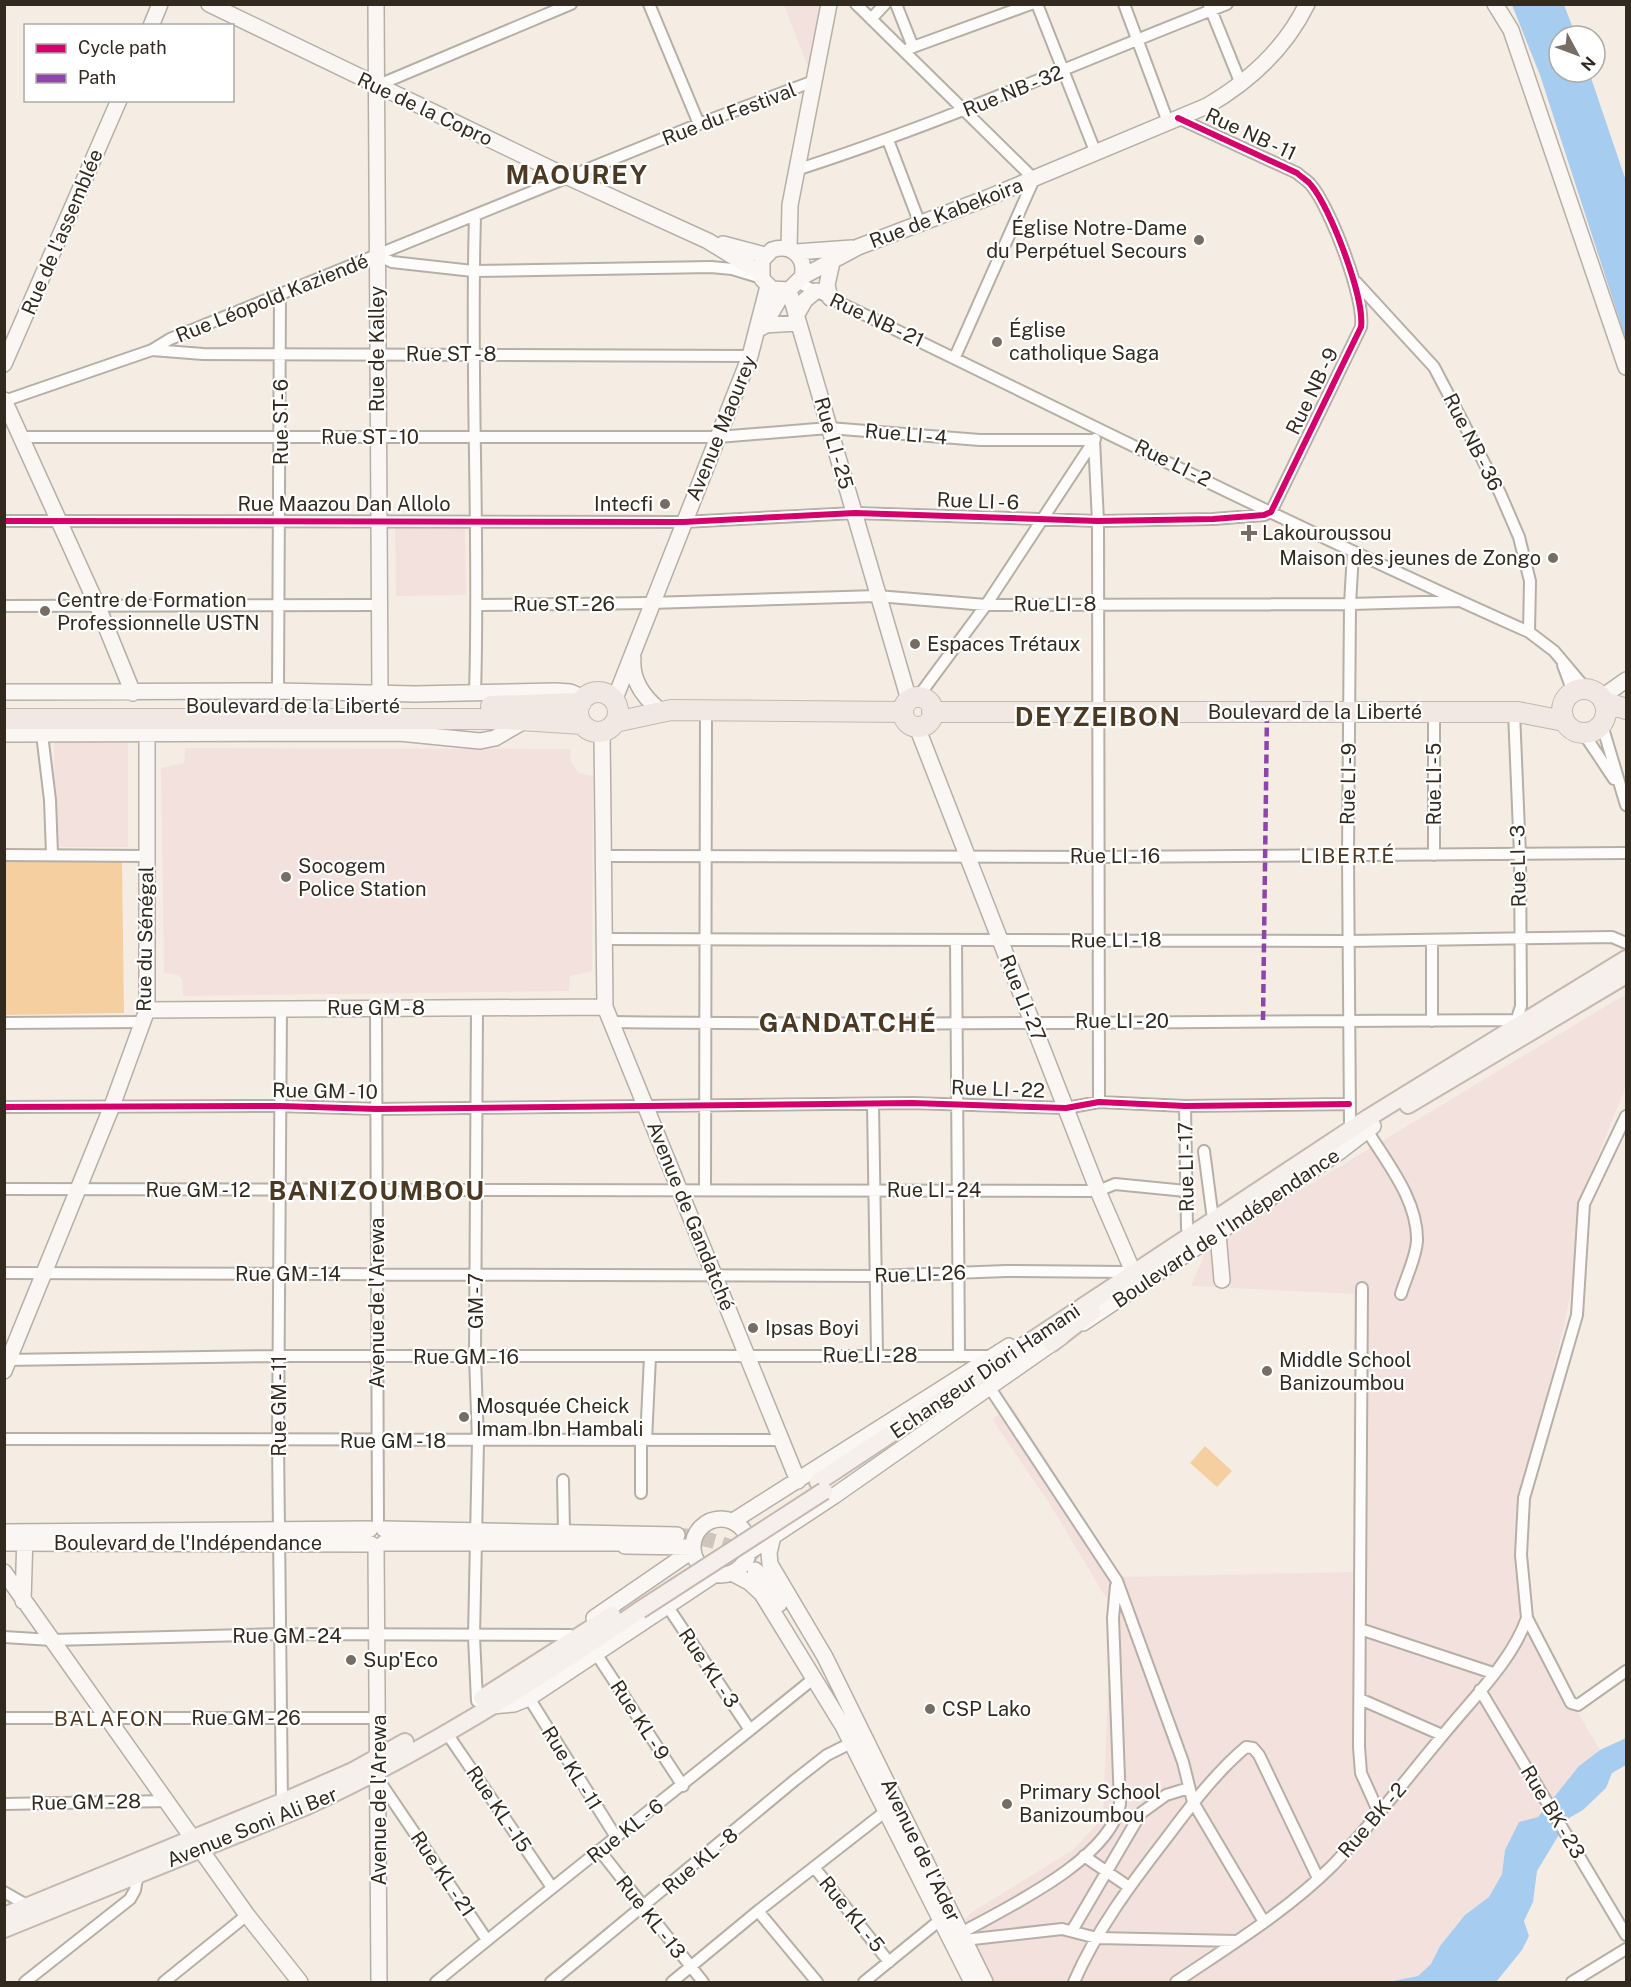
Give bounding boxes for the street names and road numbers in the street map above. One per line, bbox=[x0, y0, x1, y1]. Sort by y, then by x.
street label: Rue NB - 32 bbox=[959, 60, 1067, 122]
street label: Rue de la Copro bbox=[354, 67, 496, 151]
street label: Rue du Festival bbox=[659, 77, 799, 151]
street label: Rue NB - 11 bbox=[1202, 103, 1300, 165]
street label: Rue de l'assemblée bbox=[16, 146, 108, 318]
street label: Rue de Kabekoira bbox=[866, 173, 1026, 253]
street label: Rue Léopold Kaziendé bbox=[172, 248, 372, 348]
street label: Rue de Kalley bbox=[365, 285, 389, 412]
street label: Rue NB - 21 bbox=[826, 288, 928, 352]
street label: Rue ST - 8 bbox=[406, 342, 496, 366]
street label: Rue NB - 9 bbox=[1281, 344, 1343, 438]
street label: Avenue Maourey bbox=[681, 352, 761, 504]
street label: Rue ST- 6 bbox=[269, 379, 293, 465]
street label: Rue NB - 36 bbox=[1438, 389, 1508, 495]
street label: Rue LI - 25 bbox=[809, 394, 859, 492]
street label: Rue LI - 4 bbox=[864, 418, 948, 450]
street label: Rue ST - 10 bbox=[321, 425, 419, 449]
street label: Rue LI - 2 bbox=[1131, 434, 1215, 492]
street label: Rue LI - 6 bbox=[936, 488, 1020, 514]
street label: Rue Maazou Dan Allolo bbox=[237, 492, 451, 516]
street label: Rue ST - 26 bbox=[513, 592, 615, 616]
street label: Rue LI - 8 bbox=[1014, 592, 1096, 616]
street label: Boulevard de la Liberté bbox=[186, 694, 400, 718]
street label: Boulevard de la Liberté bbox=[1208, 700, 1422, 724]
street label: Rue LI - 9 bbox=[1335, 743, 1361, 825]
street label: Rue LI - 5 bbox=[1422, 743, 1446, 825]
street label: Rue LI - 3 bbox=[1505, 824, 1531, 908]
street label: Rue LI - 16 bbox=[1070, 844, 1160, 868]
street label: Rue du Sénégal bbox=[132, 866, 158, 1012]
street label: Rue LI - 18 bbox=[1070, 927, 1162, 953]
street label: Rue LI- 27 bbox=[995, 951, 1051, 1045]
street label: Rue GM - 8 bbox=[327, 996, 425, 1020]
street label: Rue LI - 20 bbox=[1075, 1009, 1169, 1033]
street label: Rue LI - 22 bbox=[951, 1075, 1045, 1103]
street label: Rue GM - 10 bbox=[272, 1078, 378, 1104]
street label: Avenue de Gandatché bbox=[642, 1118, 740, 1314]
street label: Rue LI - 17 bbox=[1173, 1122, 1199, 1212]
street label: Boulevard de l'Indépendance bbox=[1108, 1143, 1344, 1313]
street label: Rue GM - 12 bbox=[145, 1178, 251, 1202]
street label: Rue LI - 24 bbox=[887, 1178, 981, 1202]
street label: Avenue de l'Arewa bbox=[365, 1218, 389, 1388]
street label: Rue LI- 26 bbox=[874, 1260, 966, 1288]
street label: Rue GM - 14 bbox=[235, 1262, 341, 1286]
street label: GM - 7 bbox=[464, 1273, 488, 1329]
street label: Echangeur Diori Hamani bbox=[886, 1298, 1084, 1444]
street label: Rue LI - 28 bbox=[823, 1343, 917, 1367]
street label: Rue GM - 16 bbox=[413, 1345, 519, 1369]
street label: Rue GM - 11 bbox=[267, 1355, 291, 1457]
street label: Rue GM - 18 bbox=[340, 1429, 446, 1453]
street label: Boulevard de l'Indépendance bbox=[54, 1531, 322, 1555]
street label: Rue GM - 24 bbox=[232, 1624, 342, 1648]
street label: Rue KL - 3 bbox=[674, 1624, 744, 1712]
street label: Rue KL - 9 bbox=[605, 1676, 675, 1764]
street label: Rue GM - 26 bbox=[191, 1706, 301, 1730]
street label: Avenue de l'Arewa bbox=[367, 1715, 391, 1885]
street label: Rue KL - 11 bbox=[537, 1722, 607, 1814]
street label: Rue KL - 15 bbox=[461, 1761, 537, 1857]
street label: Rue BK - 23 bbox=[1516, 1761, 1590, 1863]
street label: Avenue de l'Ader bbox=[876, 1775, 966, 1926]
street label: Rue BK - 2 bbox=[1333, 1777, 1411, 1863]
street label: Avenue Soni Ali Ber bbox=[163, 1782, 341, 1872]
street label: Rue GM - 28 bbox=[31, 1789, 141, 1815]
street label: Rue KL - 6 bbox=[582, 1794, 668, 1868]
street label: Rue KL - 8 bbox=[657, 1823, 743, 1899]
street label: Rue KL - 21 bbox=[406, 1827, 480, 1921]
street label: Rue KL - 13 bbox=[611, 1871, 691, 1963]
street label: Rue KL - 5 bbox=[814, 1871, 890, 1957]

